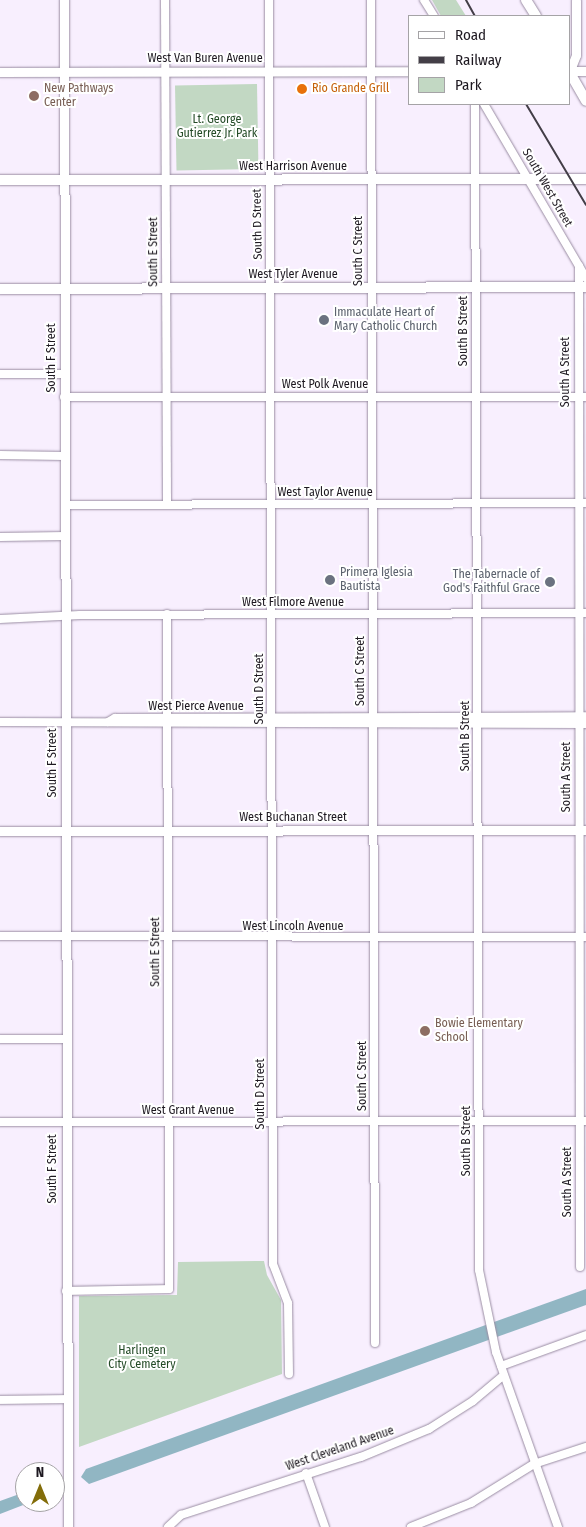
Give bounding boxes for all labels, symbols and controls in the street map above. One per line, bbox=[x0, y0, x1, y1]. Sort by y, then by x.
legend bbox=[408, 15, 571, 105]
text: Road bbox=[455, 26, 486, 44]
text: Railway bbox=[455, 51, 502, 69]
street label: West Van Buren Avenue bbox=[147, 52, 263, 66]
text: Park bbox=[455, 76, 482, 94]
place label: New Pathways Center bbox=[44, 82, 113, 110]
place label: Rio Grande Grill bbox=[312, 82, 389, 96]
marker: Rio Grande Grill bbox=[296, 83, 308, 95]
marker: New Pathways Center bbox=[28, 90, 40, 102]
park label: Lt. George Gutierrez Jr. Park bbox=[177, 113, 257, 141]
street label: South West Street bbox=[519, 146, 575, 230]
street label: West Harrison Avenue bbox=[239, 160, 347, 174]
street label: South D Street bbox=[250, 188, 266, 260]
street label: South C Street bbox=[352, 216, 366, 286]
street label: South E Street bbox=[147, 217, 161, 287]
street label: West Tyler Avenue bbox=[248, 268, 338, 282]
street label: South B Street bbox=[457, 296, 471, 366]
place label: Immaculate Heart of Mary Catholic Church bbox=[334, 306, 437, 334]
marker: Immaculate Heart of Mary Catholic Church bbox=[318, 314, 330, 326]
street label: South F Street bbox=[45, 323, 59, 393]
street label: South A Street bbox=[559, 337, 573, 407]
street label: West Polk Avenue bbox=[282, 378, 368, 392]
street label: West Taylor Avenue bbox=[277, 486, 373, 500]
place label: Primera Iglesia Bautista bbox=[340, 566, 413, 594]
place label: The Tabernacle of God's Faithful Grace bbox=[443, 568, 540, 596]
marker: Primera Iglesia Bautista bbox=[324, 574, 336, 586]
marker: The Tabernacle of God's Faithful Grace bbox=[544, 576, 556, 588]
street label: West Filmore Avenue bbox=[242, 596, 344, 610]
street label: South C Street bbox=[354, 636, 368, 706]
street label: South D Street bbox=[253, 654, 267, 724]
street label: West Pierce Avenue bbox=[148, 700, 244, 714]
street label: South B Street bbox=[459, 701, 473, 771]
street label: South F Street bbox=[46, 728, 60, 798]
street label: South A Street bbox=[560, 742, 574, 812]
street label: West Buchanan Street bbox=[239, 811, 347, 825]
street label: South E Street bbox=[149, 917, 163, 987]
street label: West Lincoln Avenue bbox=[243, 920, 343, 934]
place label: Bowie Elementary School bbox=[435, 1017, 523, 1045]
marker: Bowie Elementary School bbox=[419, 1025, 431, 1037]
street label: South C Street bbox=[356, 1041, 370, 1111]
street label: South D Street bbox=[254, 1059, 268, 1129]
street label: West Grant Avenue bbox=[142, 1104, 234, 1118]
street label: South B Street bbox=[460, 1106, 474, 1176]
street label: South F Street bbox=[46, 1134, 60, 1204]
street label: South A Street bbox=[561, 1147, 575, 1217]
park label: Harlingen City Cemetery bbox=[108, 1344, 176, 1372]
street label: West Cleveland Avenue bbox=[284, 1424, 396, 1474]
north arrow bbox=[15, 1462, 65, 1512]
text: N bbox=[36, 1464, 44, 1481]

